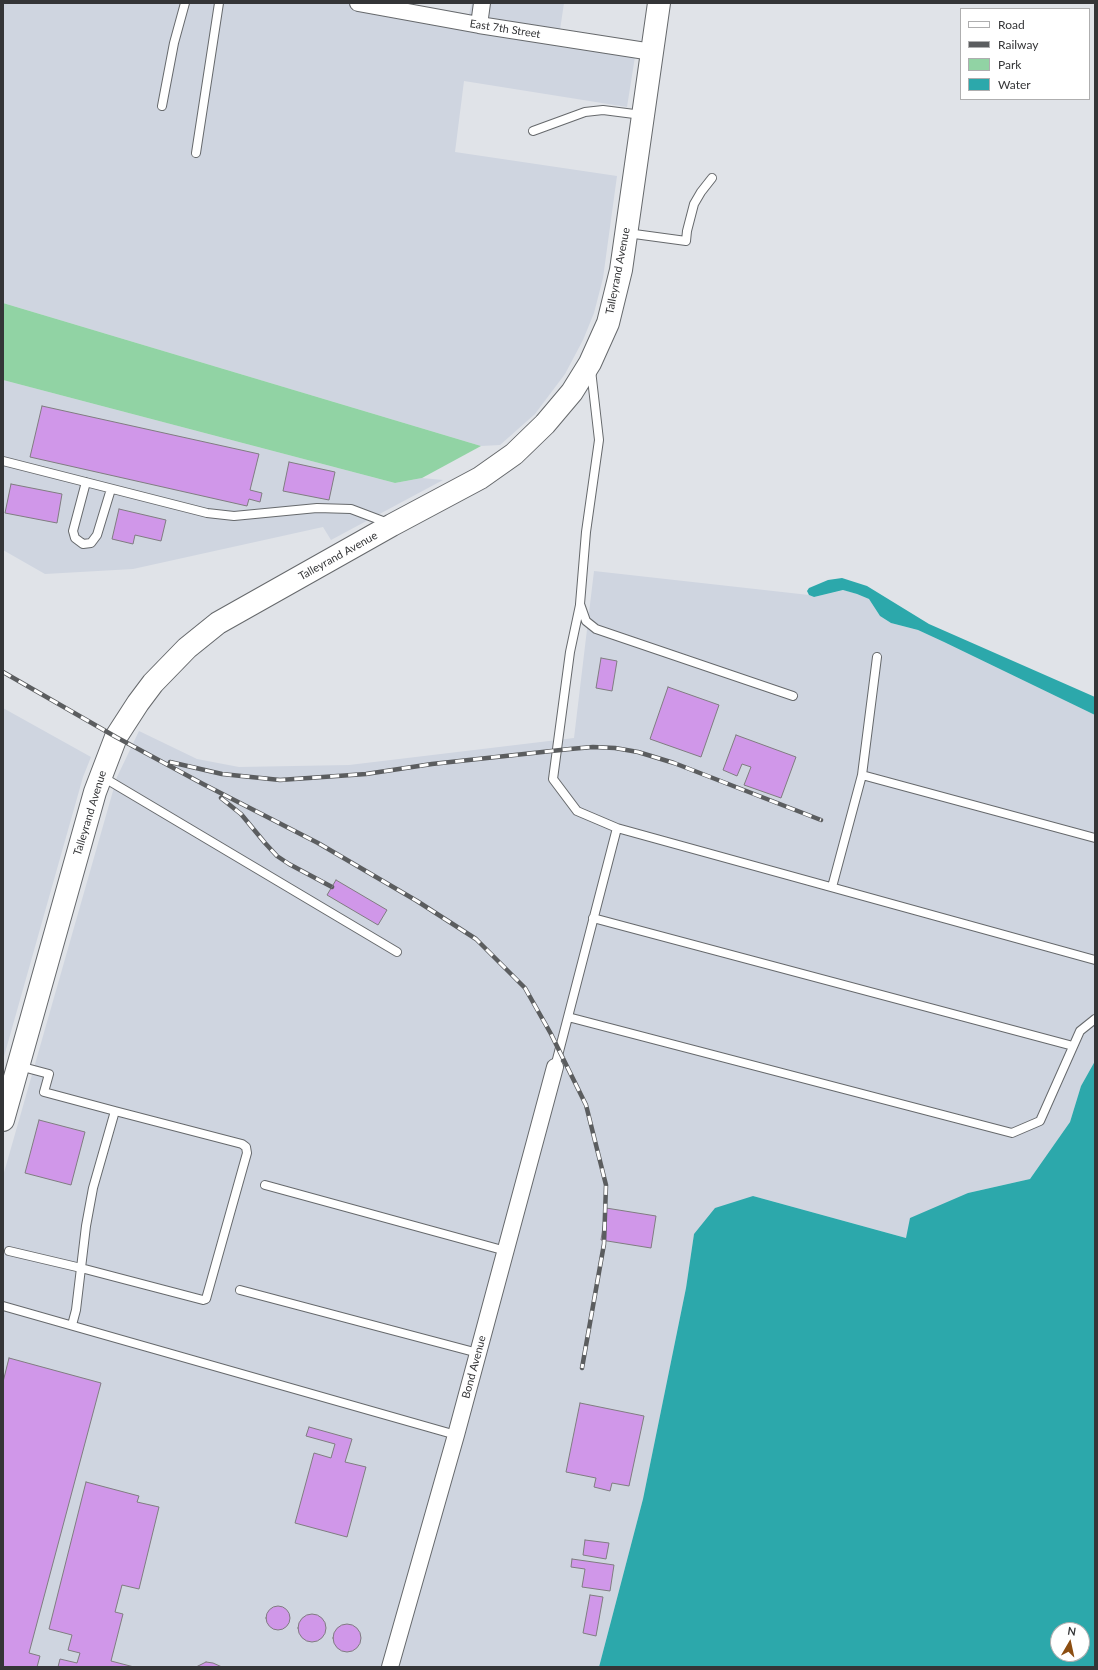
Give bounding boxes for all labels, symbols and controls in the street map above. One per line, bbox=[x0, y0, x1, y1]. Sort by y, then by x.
legend bbox=[960, 8, 1090, 100]
street label: East 7th Street bbox=[469, 17, 541, 41]
text: Road bbox=[998, 17, 1025, 32]
text: Railway bbox=[998, 37, 1038, 52]
text: Park bbox=[998, 57, 1021, 72]
text: Water bbox=[998, 77, 1031, 92]
street label: Talleyrand Avenue bbox=[603, 226, 633, 316]
street label: Talleyrand Avenue bbox=[296, 529, 380, 583]
street label: Talleyrand Avenue bbox=[71, 769, 109, 857]
street label: Bond Avenue bbox=[459, 1334, 489, 1400]
north arrow bbox=[1050, 1622, 1090, 1662]
text: N bbox=[1067, 1624, 1077, 1638]

